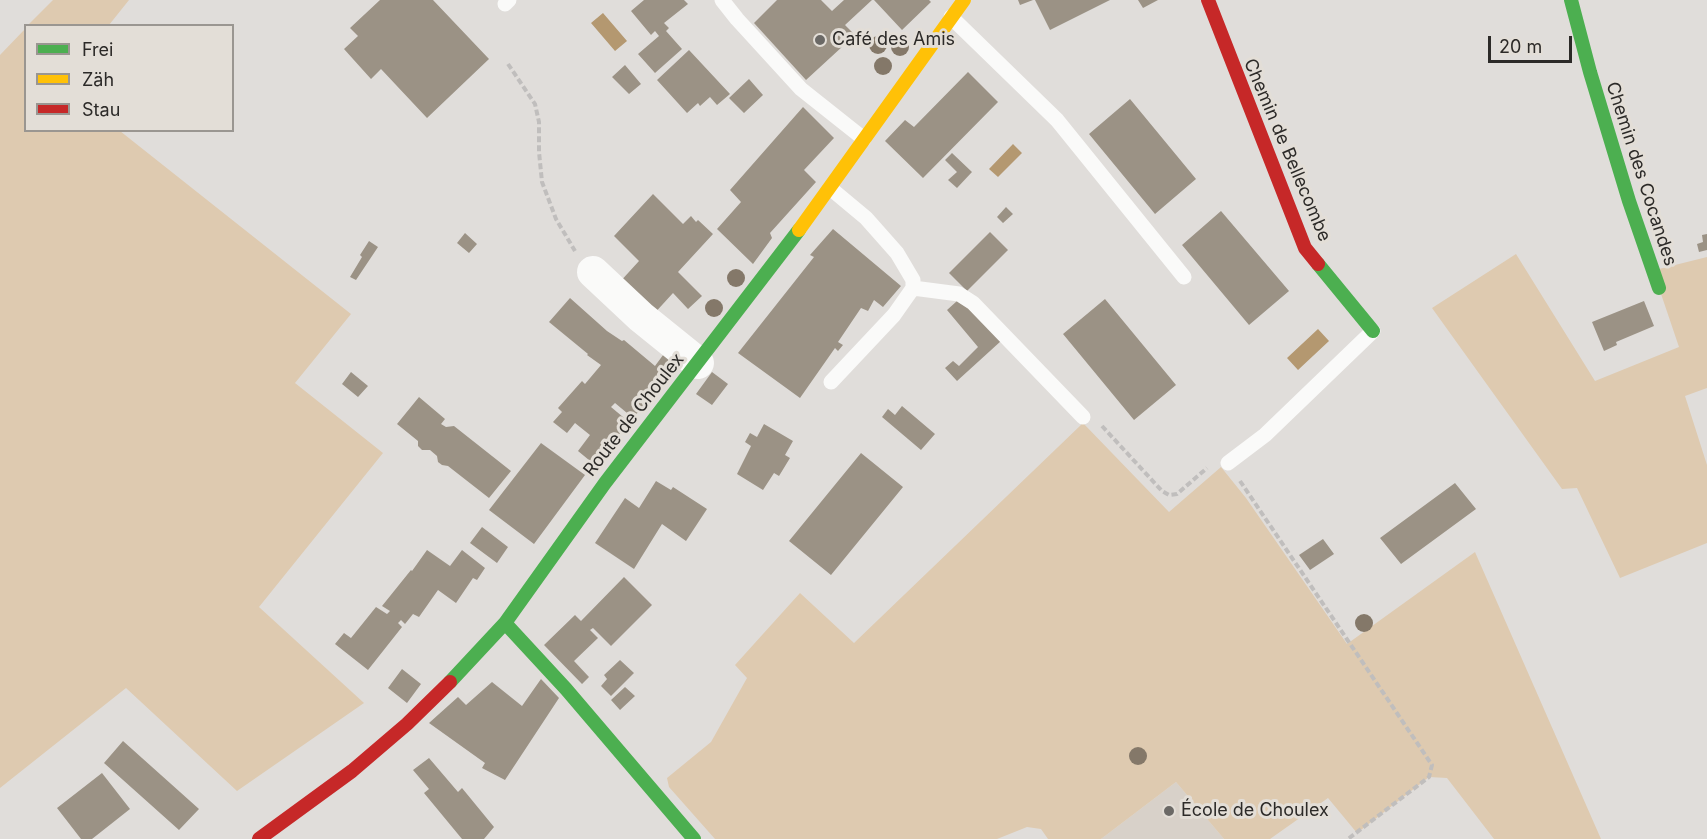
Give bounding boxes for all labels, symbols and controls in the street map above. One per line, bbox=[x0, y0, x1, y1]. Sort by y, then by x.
legend bbox=[24, 24, 234, 132]
scale bar bbox=[1491, 24, 1575, 62]
place label: Café des Amis bbox=[832, 29, 955, 51]
marker: Café des Amis bbox=[813, 33, 827, 47]
text: 20 m bbox=[1499, 36, 1542, 57]
text: Frei bbox=[82, 39, 113, 60]
street label: Chemin de Bellecombe bbox=[1239, 55, 1335, 245]
text: Zäh bbox=[82, 69, 114, 90]
street label: Chemin des Cocandes bbox=[1601, 79, 1681, 269]
text: Stau bbox=[82, 99, 120, 120]
street label: Route de Choulex bbox=[579, 349, 689, 481]
place label: École de Choulex bbox=[1181, 800, 1329, 822]
marker: École de Choulex bbox=[1162, 804, 1176, 818]

